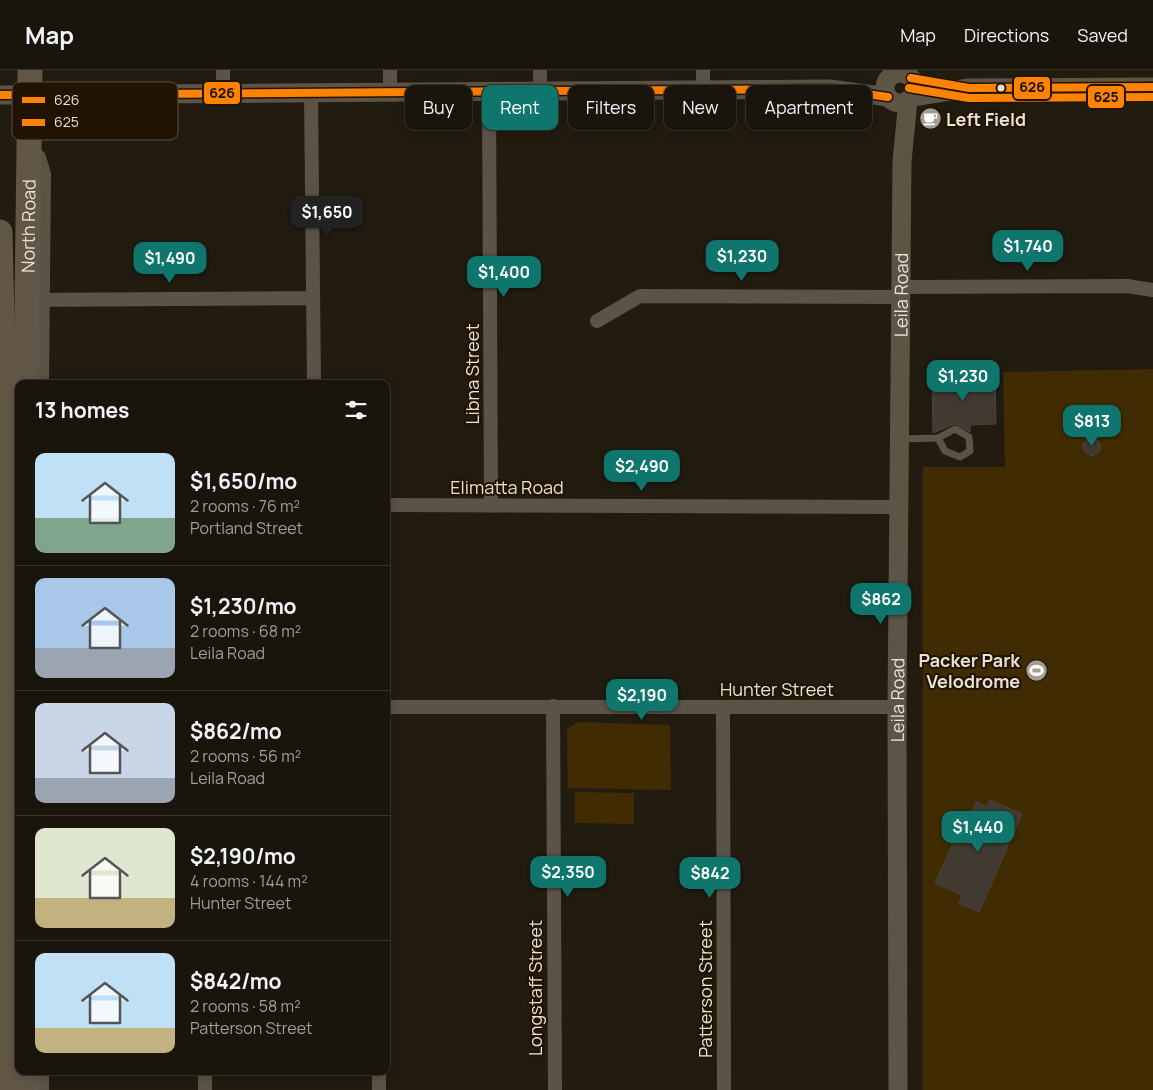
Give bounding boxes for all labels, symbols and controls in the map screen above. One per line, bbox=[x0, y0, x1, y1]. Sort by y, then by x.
text: Map bbox=[25, 18, 74, 51]
text: Map bbox=[900, 23, 936, 47]
text: Directions bbox=[964, 23, 1049, 47]
text: Saved bbox=[1077, 23, 1128, 47]
line badge: 626 bbox=[1013, 76, 1051, 100]
text: 626 bbox=[1019, 77, 1045, 96]
line badge: 626 bbox=[203, 81, 241, 105]
legend bbox=[12, 82, 178, 140]
text: 626 bbox=[209, 83, 235, 102]
unlabelled marker bbox=[996, 83, 1006, 93]
chip: Buy bbox=[405, 85, 472, 130]
chip: Rent bbox=[482, 85, 558, 130]
chip: Filters bbox=[568, 85, 654, 130]
chip: New bbox=[664, 85, 736, 130]
chip: Apartment bbox=[746, 85, 872, 130]
line badge: 625 bbox=[1087, 85, 1125, 109]
text: 625 bbox=[1093, 87, 1119, 106]
text: 626 bbox=[54, 90, 79, 109]
cafe icon: Left Field bbox=[918, 107, 942, 131]
place label: Left Field bbox=[946, 107, 1026, 131]
text: 625 bbox=[54, 112, 79, 131]
street label: North Road bbox=[15, 179, 41, 273]
pin: $1,650 bbox=[286, 196, 368, 238]
text: $1,650 bbox=[301, 201, 353, 223]
pin: $1,740 bbox=[987, 230, 1069, 272]
text: $1,740 bbox=[1003, 235, 1053, 257]
pin: $1,230 bbox=[701, 240, 783, 282]
pin: $1,490 bbox=[129, 242, 211, 284]
text: $1,230 bbox=[717, 245, 767, 267]
text: $1,490 bbox=[144, 247, 196, 269]
street label: Leila Road bbox=[888, 253, 913, 337]
pin: $1,400 bbox=[463, 256, 545, 298]
text: $1,400 bbox=[478, 261, 530, 283]
street label: Libna Street bbox=[460, 323, 484, 425]
pin: $1,230 bbox=[922, 360, 1004, 402]
text: $1,230 bbox=[938, 365, 988, 387]
text: 13 homes bbox=[35, 396, 129, 424]
icon: filters bbox=[342, 396, 370, 424]
pin: $813 bbox=[1062, 404, 1122, 447]
text: $813 bbox=[1074, 410, 1110, 432]
pin: $2,490 bbox=[601, 450, 683, 492]
text: $2,490 bbox=[615, 455, 669, 477]
text: $1,650/mo bbox=[190, 467, 297, 495]
icon: home bbox=[75, 473, 135, 533]
street label: Elimatta Road bbox=[450, 475, 564, 499]
text: 2 rooms · 76 m² bbox=[190, 495, 300, 517]
text: Portland Street bbox=[190, 517, 303, 539]
pin: $862 bbox=[851, 582, 911, 625]
text: $862 bbox=[861, 588, 901, 610]
text: $1,230/mo bbox=[190, 592, 297, 620]
icon: home bbox=[75, 598, 135, 658]
text: 2 rooms · 68 m² bbox=[190, 620, 301, 642]
text: Leila Road bbox=[190, 642, 265, 664]
place label: Packer Park Velodrome bbox=[918, 648, 1021, 693]
street label: Leila Road bbox=[885, 658, 909, 742]
sports icon: Packer Park Velodrome bbox=[1024, 658, 1048, 682]
street label: Hunter Street bbox=[720, 677, 834, 701]
pin: $2,190 bbox=[601, 678, 683, 721]
text: $2,190 bbox=[617, 684, 667, 706]
text: $862/mo bbox=[190, 717, 282, 745]
icon: home bbox=[75, 723, 135, 783]
text: 2 rooms · 56 m² bbox=[190, 745, 301, 767]
text: Leila Road bbox=[190, 767, 265, 789]
pin: $1,440 bbox=[937, 810, 1019, 853]
text: $1,440 bbox=[952, 816, 1004, 838]
text: $2,190/mo bbox=[190, 842, 296, 870]
icon: home bbox=[75, 848, 135, 908]
pin: $2,350 bbox=[527, 856, 609, 898]
pin: $842 bbox=[680, 856, 740, 899]
text: $2,350 bbox=[541, 861, 595, 883]
text: $842 bbox=[690, 862, 730, 884]
text: 4 rooms · 144 m² bbox=[190, 870, 308, 892]
text: Hunter Street bbox=[190, 892, 291, 914]
street label: Longstaff Street bbox=[523, 920, 547, 1056]
street label: Patterson Street bbox=[693, 920, 717, 1058]
text: $842/mo bbox=[190, 967, 281, 995]
icon: home bbox=[75, 973, 135, 1033]
text: 2 rooms · 58 m² bbox=[190, 995, 301, 1017]
text: Patterson Street bbox=[190, 1017, 312, 1039]

